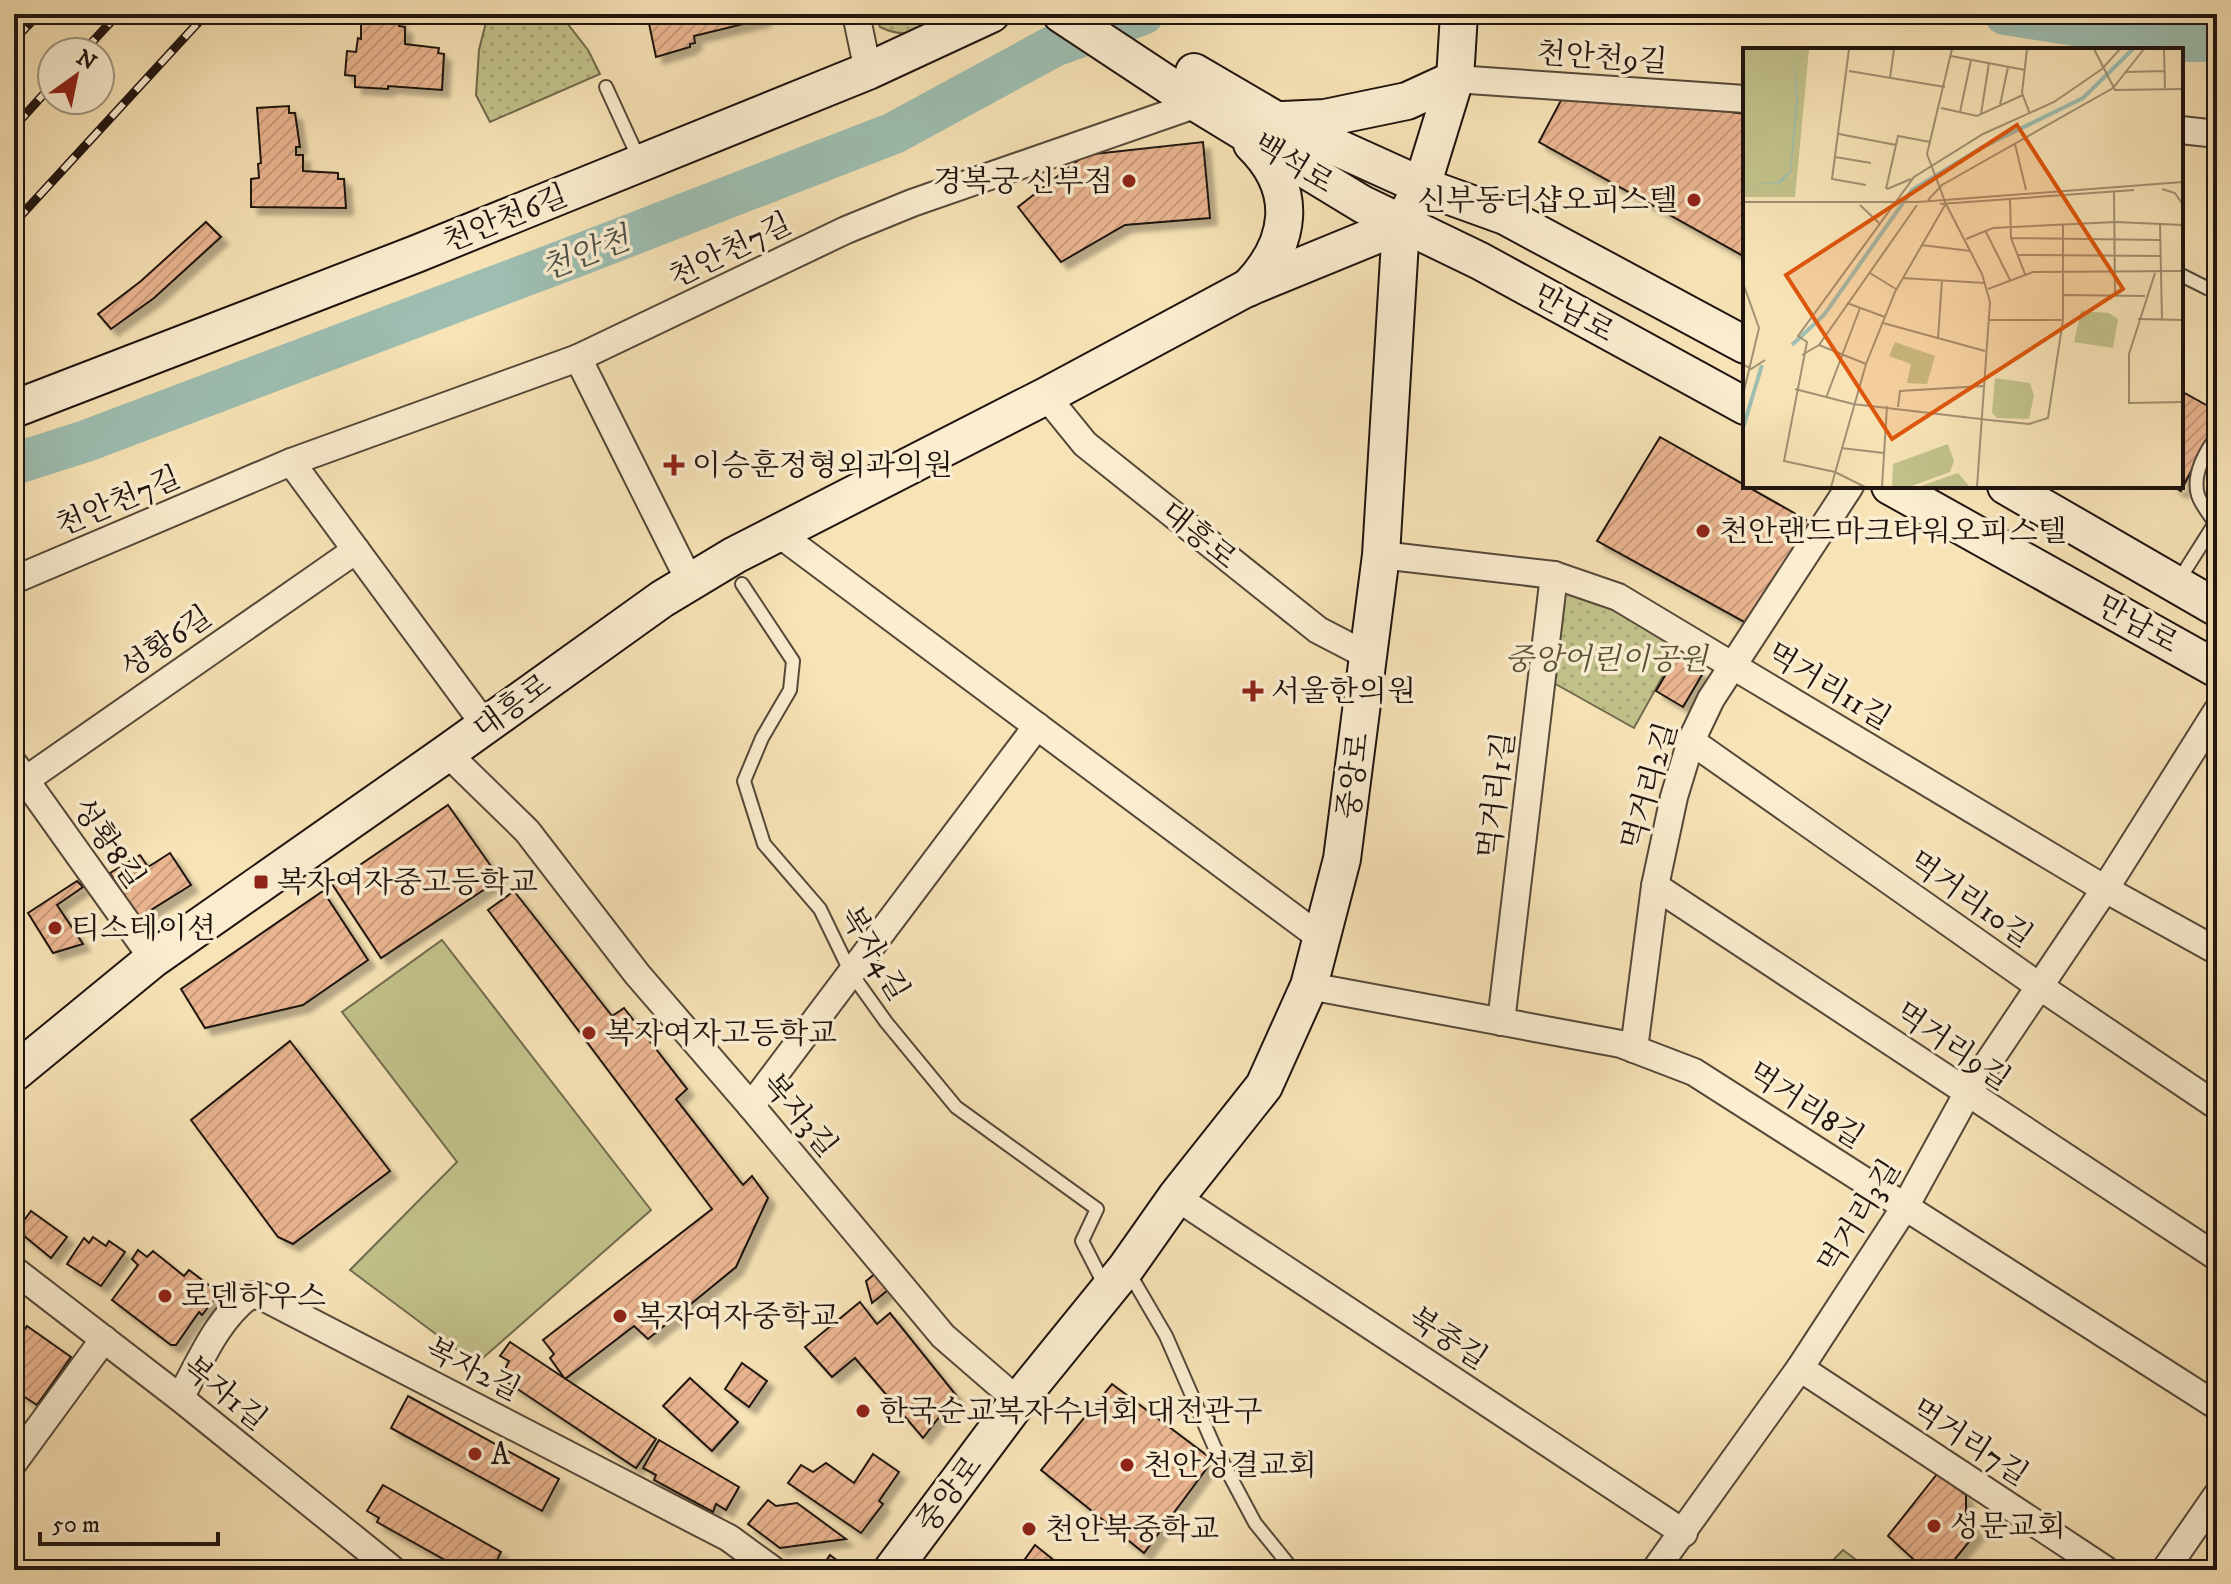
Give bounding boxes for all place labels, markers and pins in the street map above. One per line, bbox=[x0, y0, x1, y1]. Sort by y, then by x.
place label: 경복궁 신부점 bbox=[933, 164, 1113, 201]
marker: 경복궁 신부점 bbox=[1120, 172, 1138, 190]
place label: 신부동더샵오피스텔 bbox=[1417, 183, 1678, 220]
marker: 신부동더샵오피스텔 bbox=[1685, 191, 1703, 209]
place label: 이승훈정형외과의원 bbox=[692, 448, 953, 485]
marker: 이승훈정형외과의원 bbox=[663, 454, 685, 476]
place label: 천안랜드마크타워오피스텔 bbox=[1719, 514, 2067, 551]
marker: 천안랜드마크타워오피스텔 bbox=[1694, 522, 1712, 540]
place label: 서울한의원 bbox=[1271, 674, 1416, 711]
marker: 서울한의원 bbox=[1242, 680, 1264, 702]
place label: 복자여자중고등학교 bbox=[277, 865, 538, 902]
marker: 복자여자중고등학교 bbox=[252, 873, 270, 891]
place label: 티스테이션 bbox=[71, 911, 216, 948]
marker: 티스테이션 bbox=[46, 919, 64, 937]
place label: 복자여자고등학교 bbox=[605, 1016, 837, 1053]
marker: 복자여자고등학교 bbox=[580, 1024, 598, 1042]
place label: 로덴하우스 bbox=[181, 1279, 326, 1316]
marker: 로덴하우스 bbox=[156, 1287, 174, 1305]
place label: 복자여자중학교 bbox=[636, 1299, 839, 1336]
marker: 복자여자중학교 bbox=[611, 1307, 629, 1325]
place label: 한국순교복자수녀회 대전관구 bbox=[879, 1394, 1262, 1431]
marker: 한국순교복자수녀회 대전관구 bbox=[854, 1402, 872, 1420]
place label: A bbox=[491, 1437, 511, 1474]
marker: A bbox=[466, 1445, 484, 1463]
place label: 천안성결교회 bbox=[1143, 1448, 1317, 1485]
marker: 천안성결교회 bbox=[1118, 1456, 1136, 1474]
place label: 성문교회 bbox=[1950, 1509, 2066, 1546]
place label: 천안북중학교 bbox=[1045, 1512, 1219, 1549]
marker: 성문교회 bbox=[1925, 1517, 1943, 1535]
marker: 천안북중학교 bbox=[1020, 1520, 1038, 1538]

